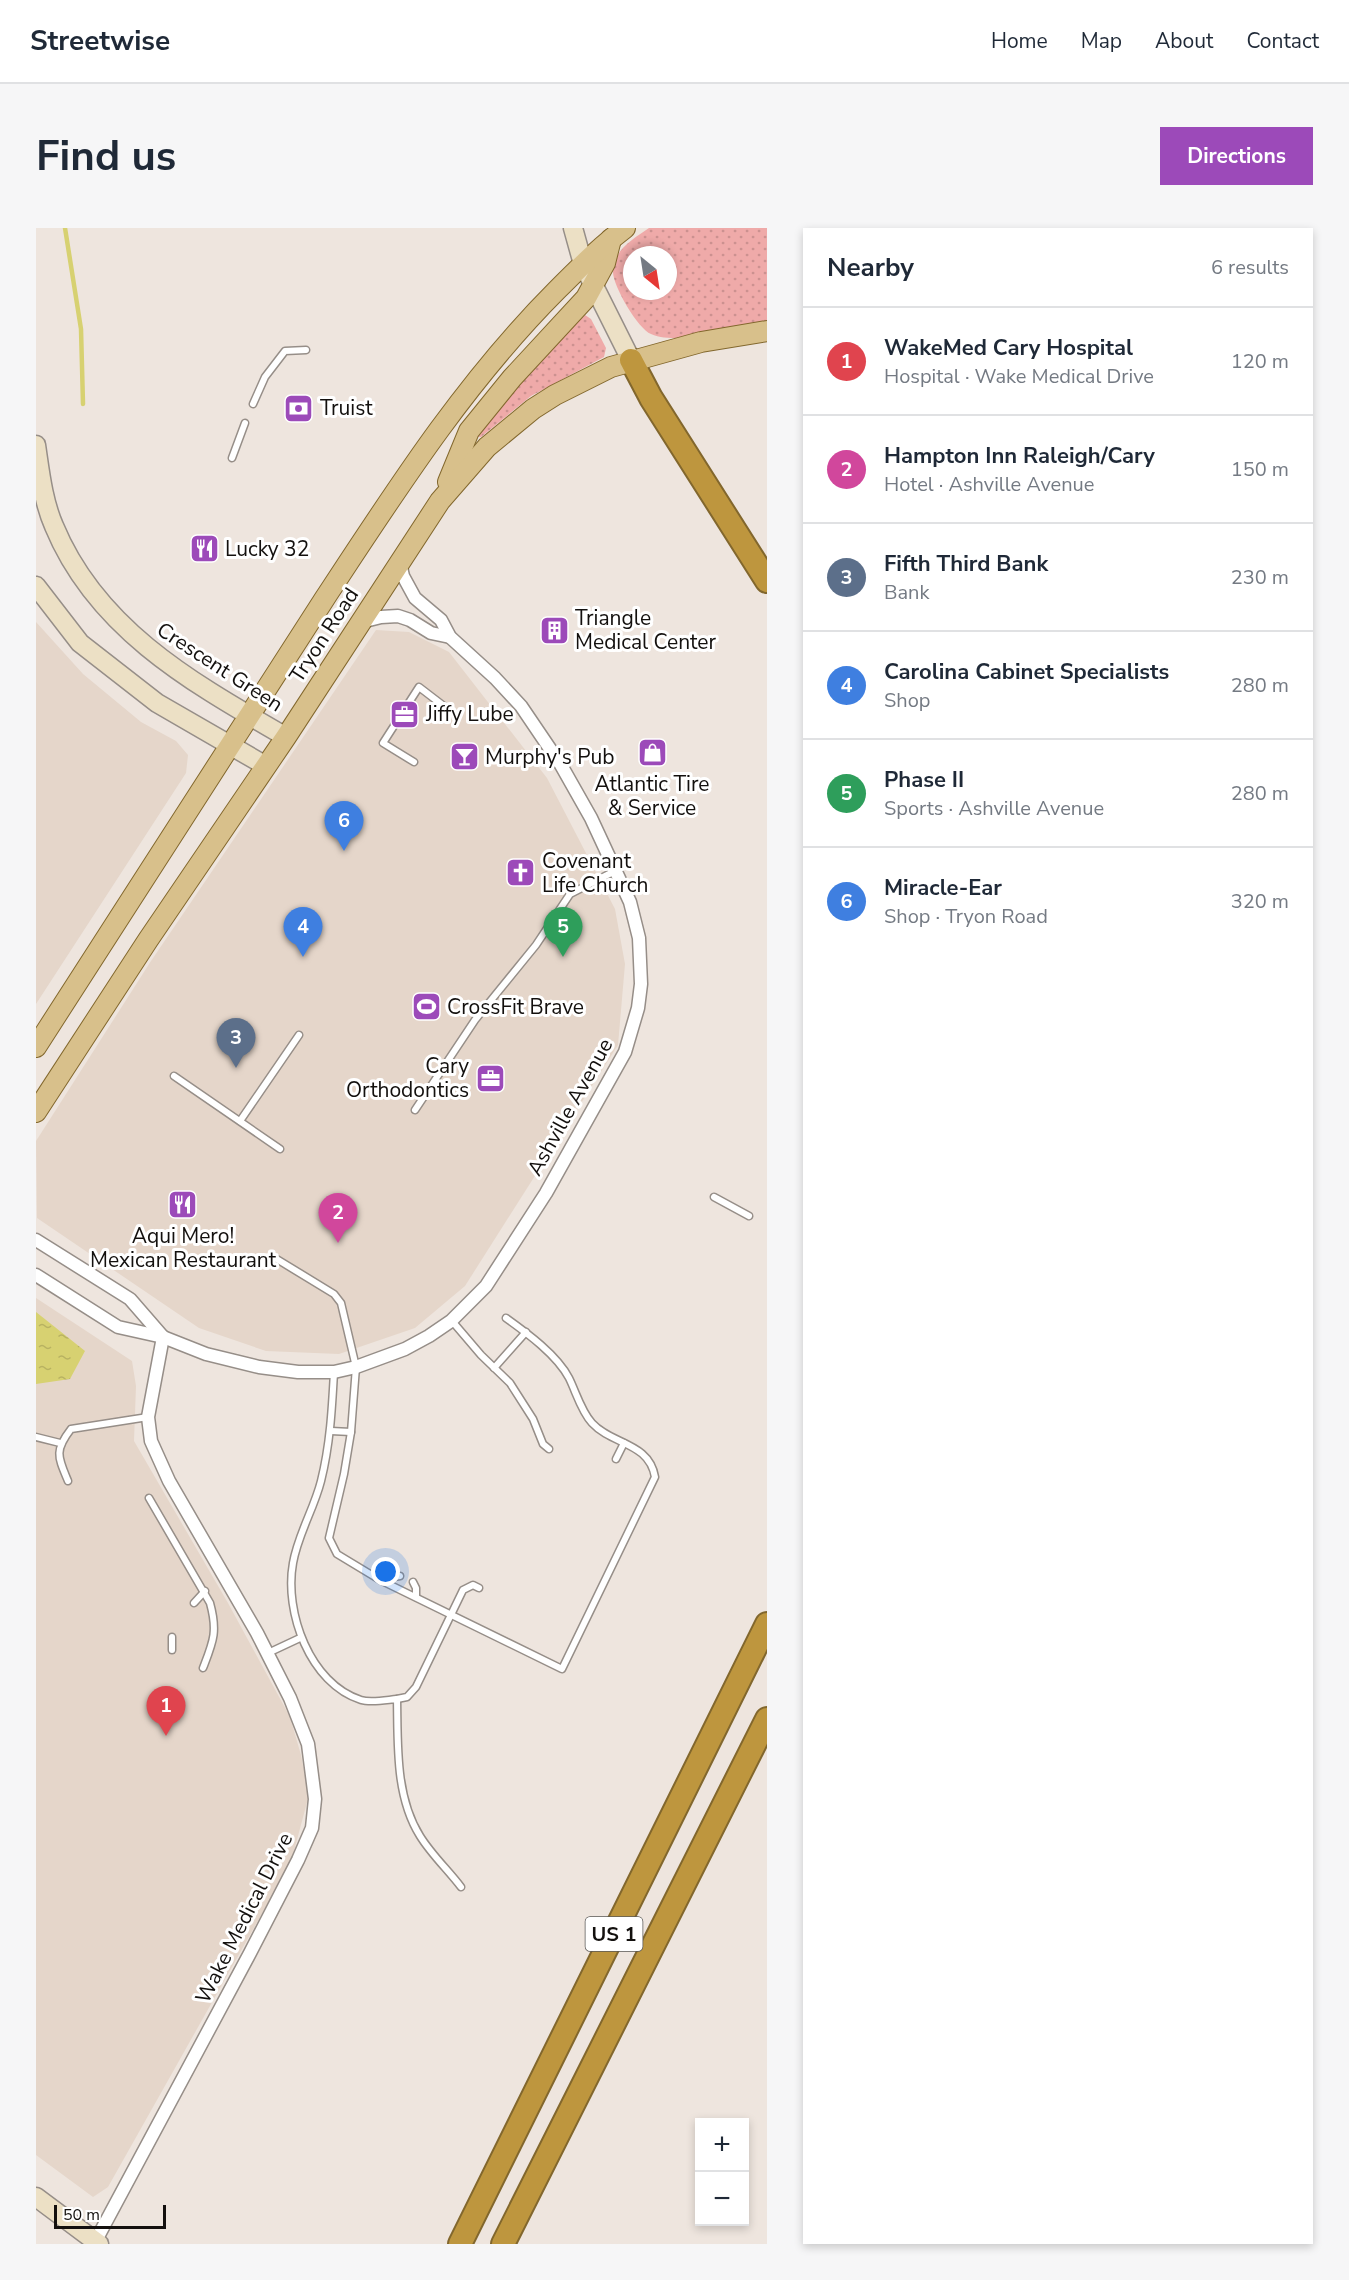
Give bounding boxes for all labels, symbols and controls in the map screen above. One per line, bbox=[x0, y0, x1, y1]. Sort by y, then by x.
text: Streetwise bbox=[30, 22, 170, 60]
text: Home bbox=[991, 27, 1048, 55]
text: Map bbox=[1081, 27, 1122, 55]
text: About bbox=[1155, 27, 1213, 55]
text: Contact bbox=[1246, 27, 1319, 55]
button: Directions bbox=[1160, 127, 1313, 185]
text: Find us bbox=[36, 128, 176, 185]
north arrow bbox=[623, 246, 677, 300]
text: Nearby bbox=[827, 250, 914, 285]
text: 6 results bbox=[1211, 254, 1289, 281]
text: WakeMed Cary Hospital bbox=[884, 333, 1133, 363]
text: 1 bbox=[841, 348, 853, 375]
text: 120 m bbox=[1231, 348, 1289, 375]
text: Hospital · Wake Medical Drive bbox=[884, 363, 1154, 390]
bank icon: Truist bbox=[283, 392, 315, 424]
place label: Truist bbox=[320, 394, 373, 422]
text: Hampton Inn Raleigh/Cary bbox=[884, 441, 1155, 471]
text: 2 bbox=[841, 456, 853, 483]
text: 150 m bbox=[1231, 456, 1289, 483]
text: Hotel · Ashville Avenue bbox=[884, 471, 1094, 498]
restaurant icon: Lucky 32 bbox=[188, 533, 220, 565]
place label: Lucky 32 bbox=[225, 535, 309, 563]
text: Fifth Third Bank bbox=[884, 549, 1048, 579]
text: 3 bbox=[841, 564, 853, 591]
text: 230 m bbox=[1231, 564, 1289, 591]
text: Bank bbox=[884, 579, 929, 606]
street label: Tryon Road bbox=[283, 582, 365, 688]
place label: Triangle Medical Center bbox=[575, 604, 717, 656]
building icon: Triangle Medical Center bbox=[538, 614, 570, 646]
street label: Crescent Green bbox=[152, 616, 288, 718]
text: Carolina Cabinet Specialists bbox=[884, 657, 1169, 687]
text: 4 bbox=[841, 672, 853, 699]
text: 280 m bbox=[1231, 672, 1289, 699]
text: Shop bbox=[884, 687, 930, 714]
office icon: Jiffy Lube bbox=[389, 698, 421, 730]
place label: Jiffy Lube bbox=[425, 700, 514, 728]
shop icon: Atlantic Tire & Service bbox=[636, 737, 668, 769]
bar icon: Murphy's Pub bbox=[448, 741, 480, 773]
place label: Murphy's Pub bbox=[485, 743, 614, 771]
text: Phase II bbox=[884, 765, 964, 795]
place label: Atlantic Tire & Service bbox=[594, 770, 710, 822]
text: 5 bbox=[841, 780, 853, 807]
text: 280 m bbox=[1231, 780, 1289, 807]
text: Sports · Ashville Avenue bbox=[884, 795, 1104, 822]
pin: 6 bbox=[324, 802, 364, 851]
place label: Covenant Life Church bbox=[542, 847, 648, 899]
church icon: Covenant Life Church bbox=[505, 857, 537, 889]
text: Miracle-Ear bbox=[884, 873, 1002, 903]
text: 6 bbox=[841, 888, 853, 915]
text: 320 m bbox=[1231, 888, 1289, 915]
text: Shop · Tryon Road bbox=[884, 903, 1048, 930]
pin: 4 bbox=[284, 908, 322, 957]
pin: 5 bbox=[544, 908, 582, 957]
sports icon: CrossFit Brave bbox=[410, 991, 442, 1023]
place label: CrossFit Brave bbox=[447, 993, 584, 1021]
pin: 3 bbox=[216, 1018, 256, 1068]
street label: Ashville Avenue bbox=[521, 1033, 619, 1181]
place label: Cary Orthodontics bbox=[346, 1052, 469, 1104]
office icon: Cary Orthodontics bbox=[474, 1062, 506, 1094]
restaurant icon: Aqui Mero! Mexican Restaurant bbox=[167, 1189, 199, 1221]
pin: 2 bbox=[318, 1194, 358, 1243]
place label: Aqui Mero! Mexican Restaurant bbox=[90, 1222, 277, 1274]
your location bbox=[371, 1557, 400, 1586]
pin: 1 bbox=[146, 1686, 186, 1736]
street label: Wake Medical Drive bbox=[189, 1828, 299, 2008]
road number: US 1 bbox=[586, 1917, 642, 1951]
map controls bbox=[695, 2118, 749, 2226]
button: + bbox=[695, 2118, 749, 2172]
button: − bbox=[695, 2172, 749, 2226]
scale bar bbox=[54, 2202, 166, 2230]
text: 50 m bbox=[63, 2204, 100, 2226]

